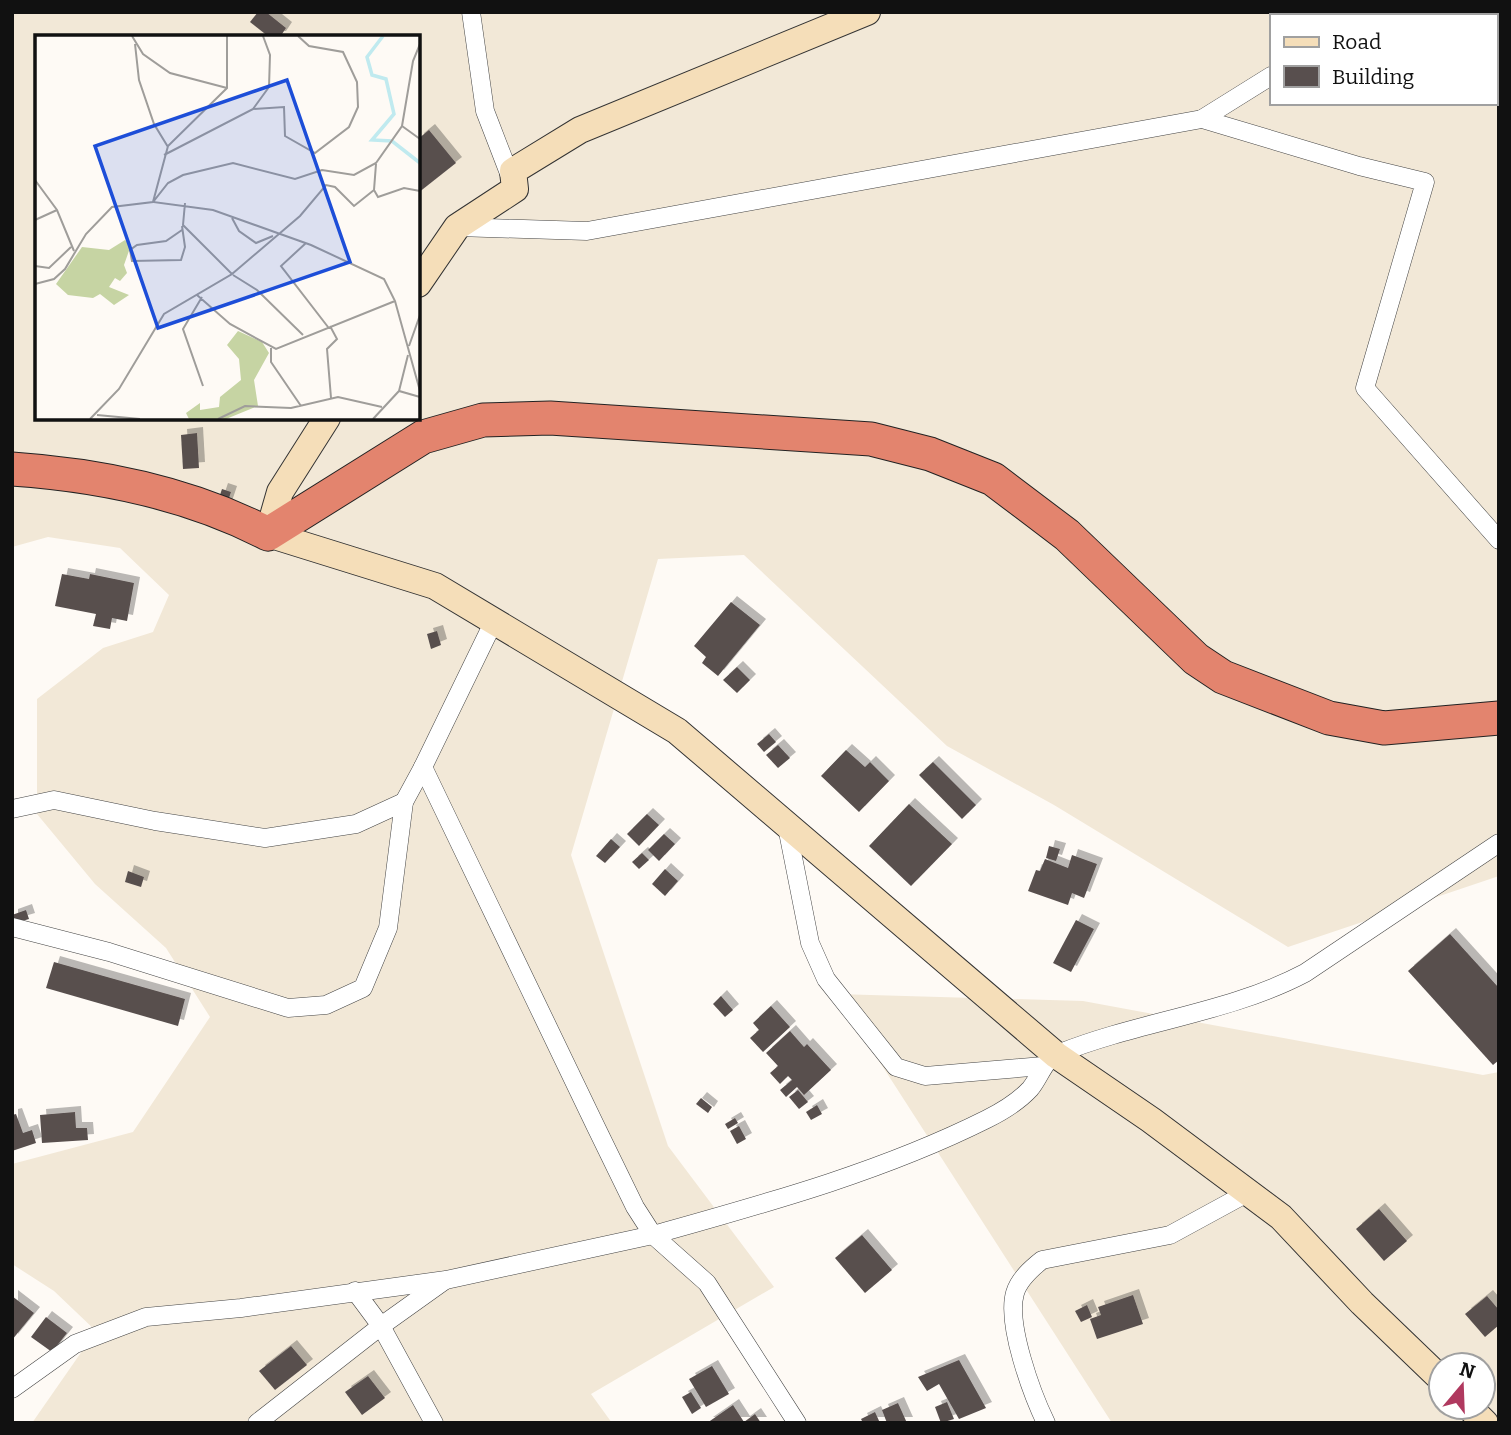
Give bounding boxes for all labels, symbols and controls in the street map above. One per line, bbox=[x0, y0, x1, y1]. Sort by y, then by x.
legend bbox=[1270, 14, 1497, 105]
text: Road bbox=[1332, 29, 1381, 55]
inset map bbox=[35, 35, 420, 420]
text: Building bbox=[1332, 64, 1415, 90]
north arrow bbox=[1427, 1351, 1497, 1421]
text: N bbox=[1457, 1357, 1478, 1384]

